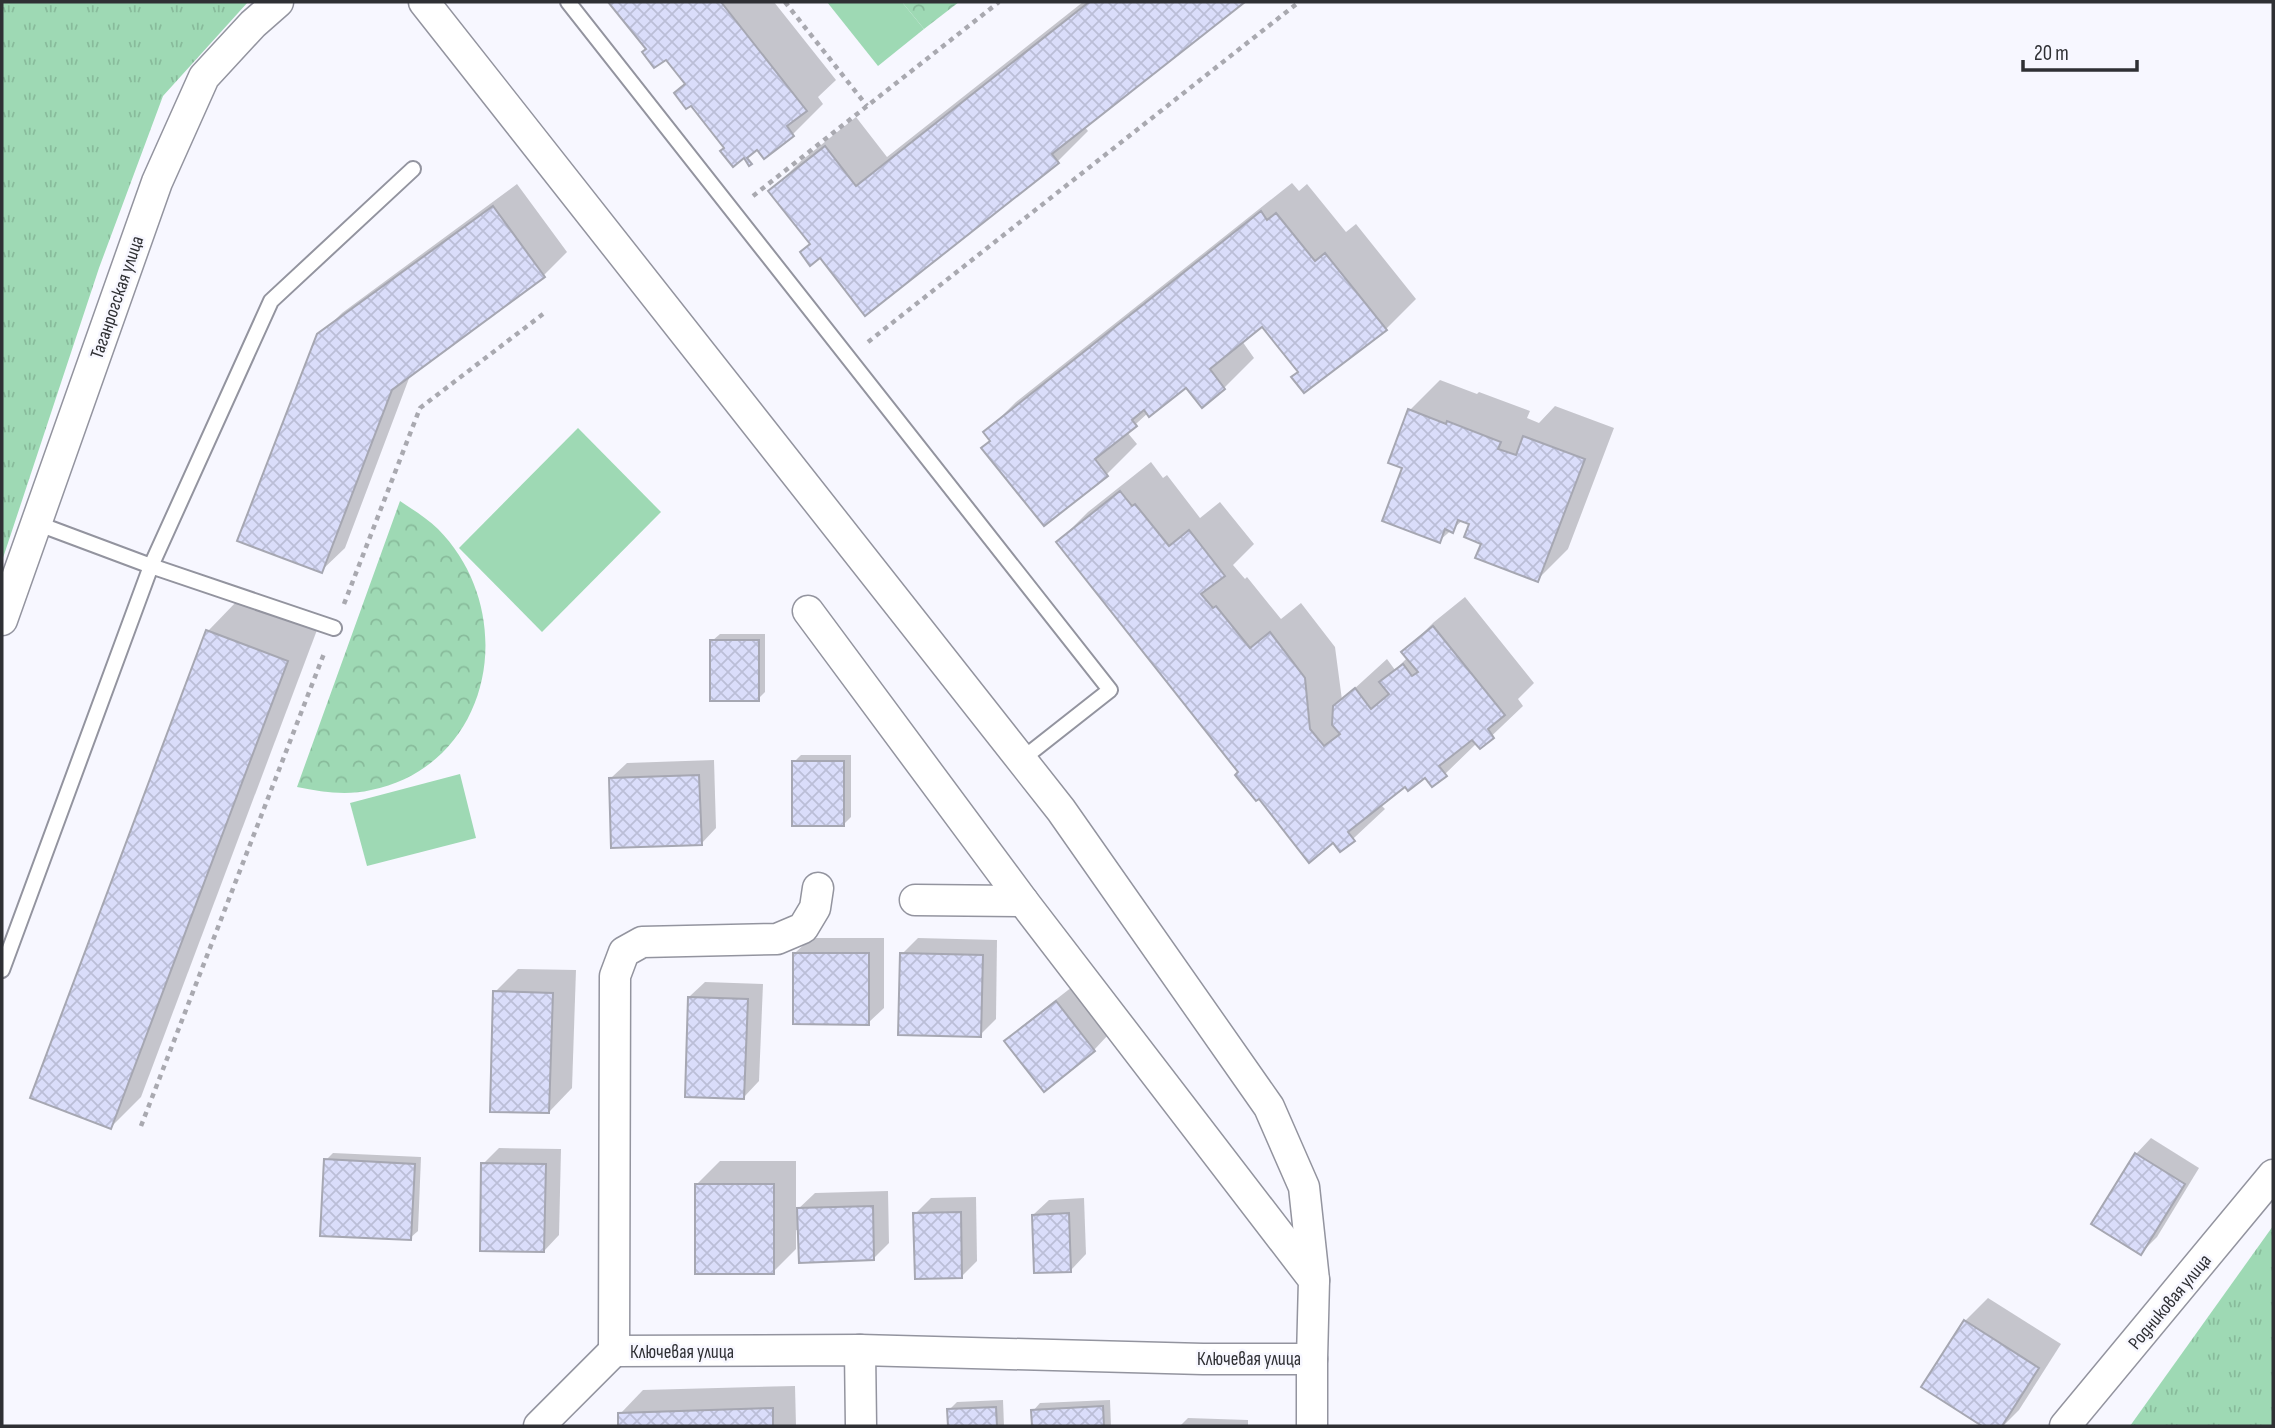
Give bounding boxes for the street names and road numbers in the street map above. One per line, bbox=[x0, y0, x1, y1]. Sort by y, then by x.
street label: Таганрогская улица bbox=[86, 233, 149, 362]
street label: Родниковая улица bbox=[2124, 1250, 2217, 1354]
street label: Ключевая улица bbox=[630, 1341, 734, 1364]
street label: Ключевая улица bbox=[1197, 1348, 1301, 1371]

